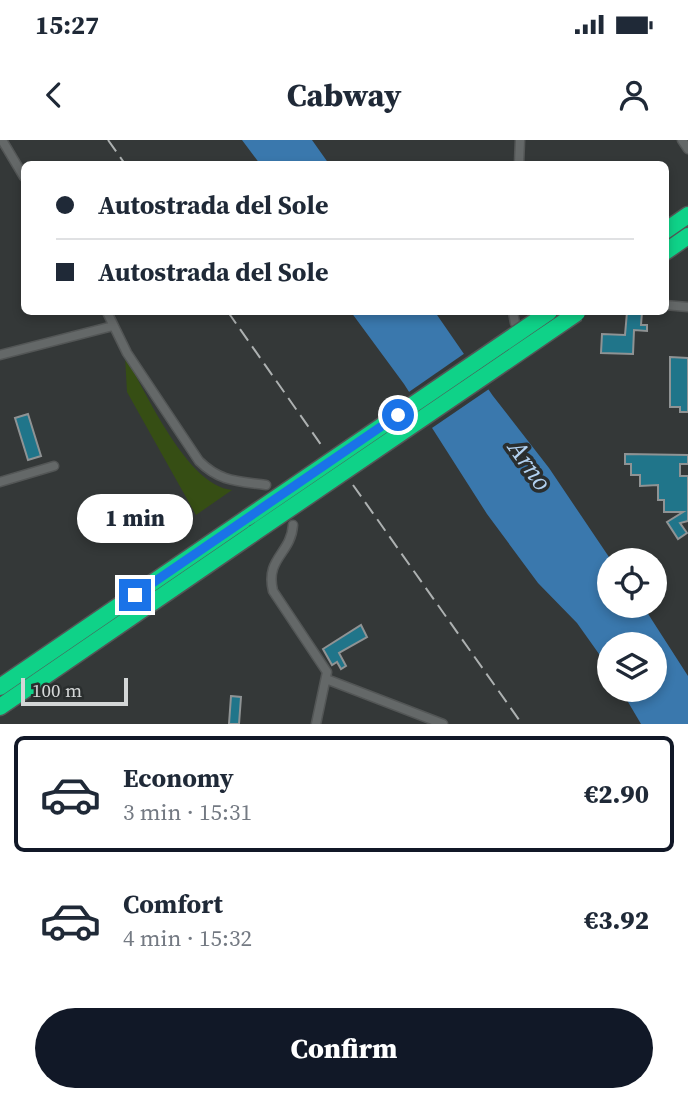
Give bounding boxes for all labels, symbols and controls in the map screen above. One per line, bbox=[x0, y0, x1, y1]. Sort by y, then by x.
text: 15:27 bbox=[35, 7, 99, 43]
text: Cabway bbox=[287, 73, 401, 117]
icon: back bbox=[35, 76, 73, 114]
icon: person bbox=[615, 76, 653, 114]
text: Autostrada del Sole bbox=[98, 187, 328, 223]
text: Autostrada del Sole bbox=[98, 254, 328, 290]
route start bbox=[382, 399, 414, 431]
water label: Arno bbox=[498, 431, 560, 498]
callout: 1 min bbox=[77, 494, 193, 542]
text: 1 min bbox=[105, 502, 165, 534]
map controls bbox=[597, 548, 667, 702]
button: locate bbox=[597, 548, 667, 618]
route end bbox=[119, 579, 151, 611]
button: layers bbox=[597, 632, 667, 702]
scale bar bbox=[21, 675, 128, 707]
text: 100 m bbox=[32, 677, 82, 703]
text: Economy bbox=[123, 760, 234, 796]
icon: car bbox=[39, 763, 102, 826]
text: €2.90 bbox=[584, 776, 649, 812]
text: 3 min · 15:31 bbox=[123, 796, 252, 828]
text: Comfort bbox=[123, 886, 223, 922]
icon: car bbox=[39, 889, 102, 952]
text: €3.92 bbox=[584, 902, 649, 938]
text: 4 min · 15:32 bbox=[123, 922, 252, 954]
button: Confirm bbox=[35, 1008, 653, 1088]

